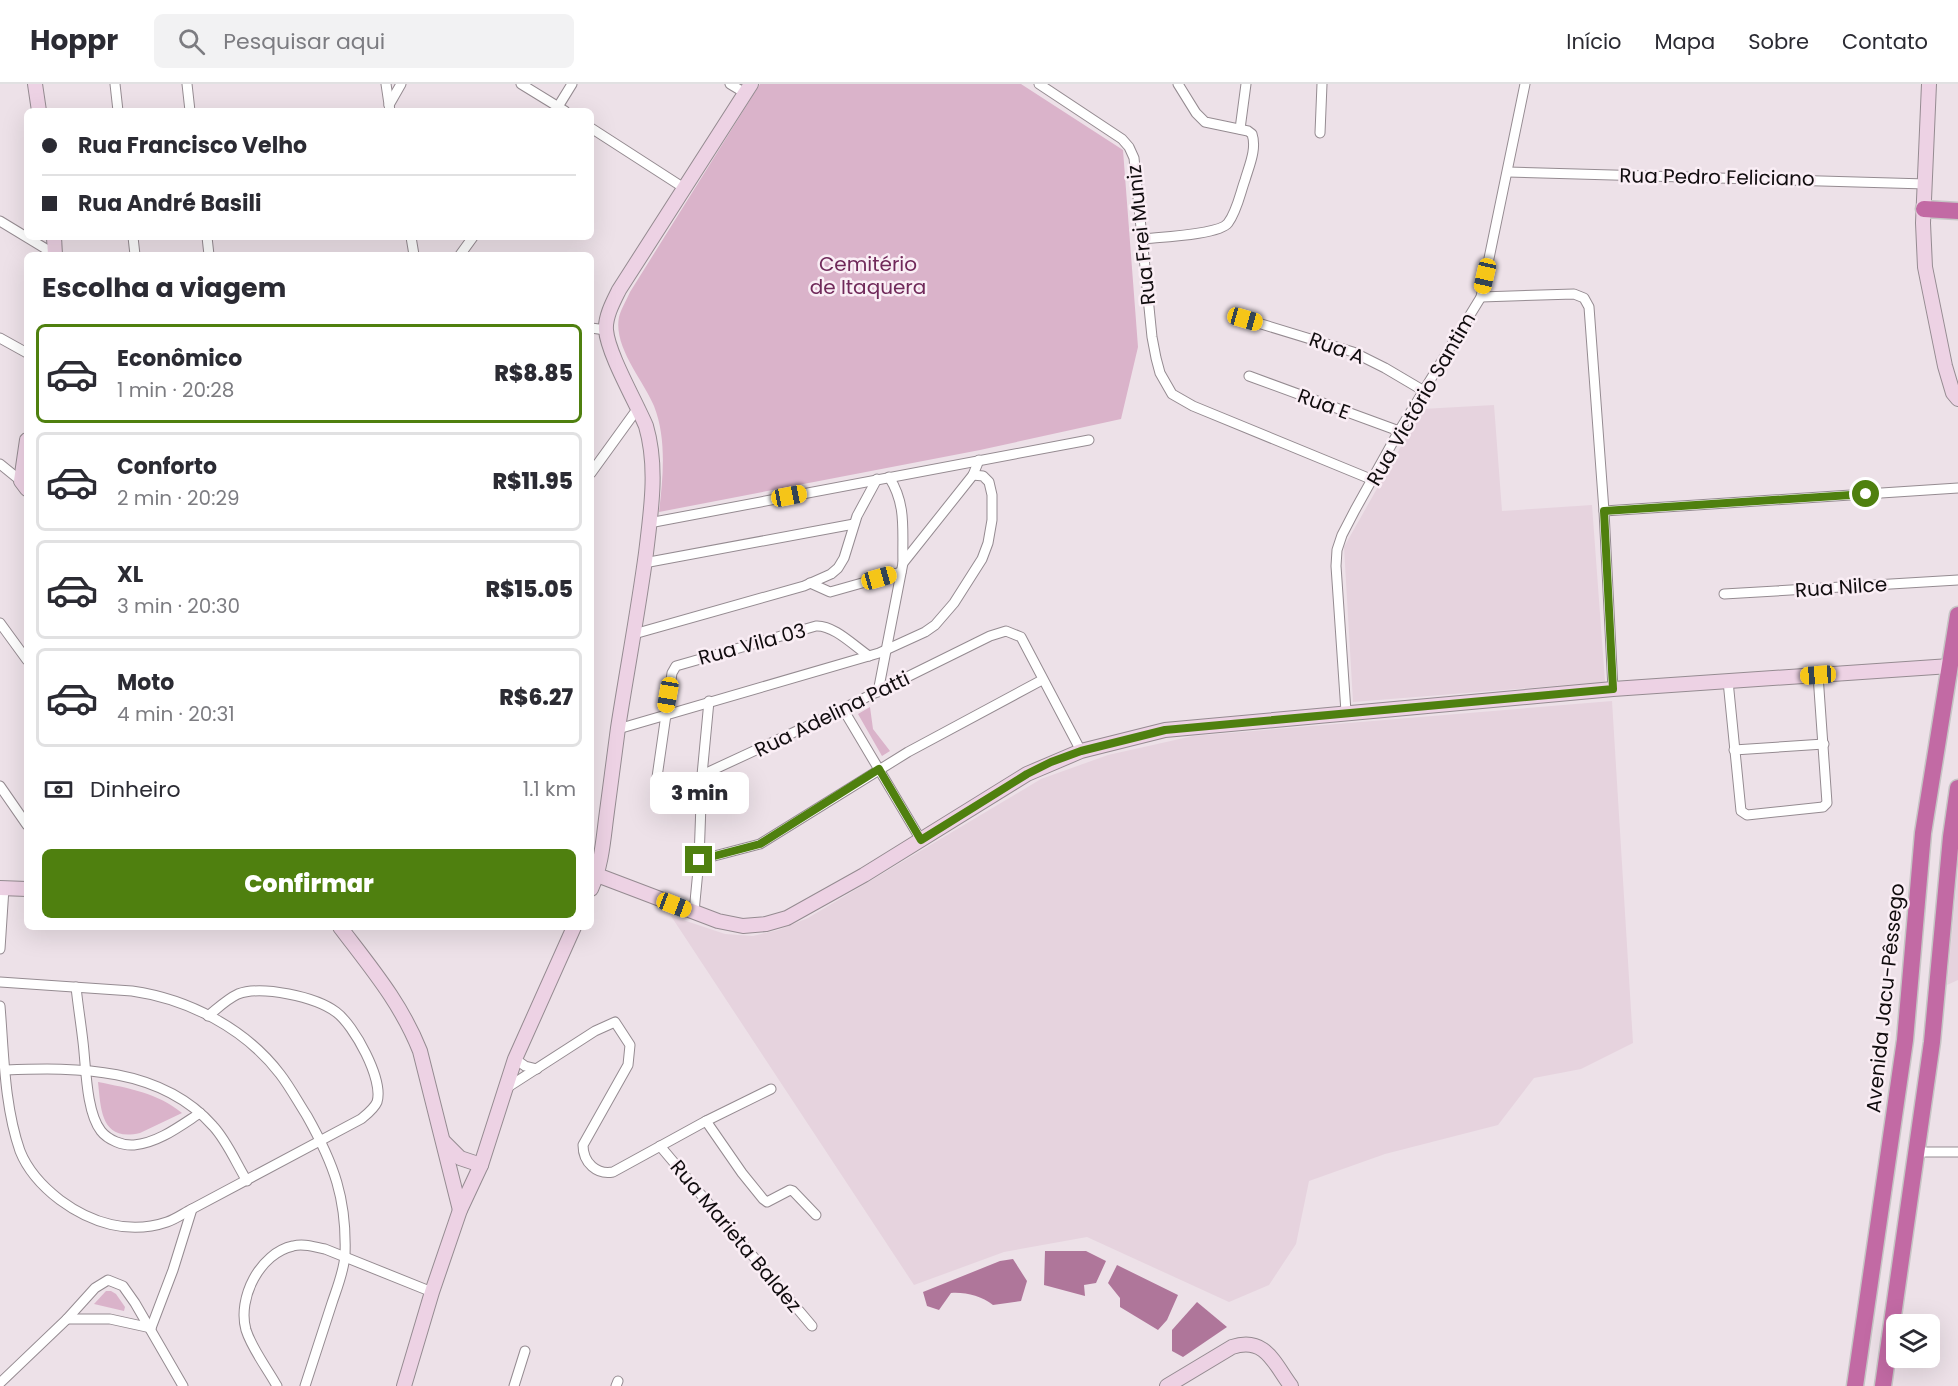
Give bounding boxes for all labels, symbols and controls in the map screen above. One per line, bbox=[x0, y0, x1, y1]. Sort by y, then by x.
search box bbox=[154, 14, 574, 68]
text: Hoppr bbox=[30, 21, 118, 60]
icon: search bbox=[175, 25, 208, 58]
text: Pesquisar aqui bbox=[223, 26, 385, 57]
text: Início bbox=[1566, 27, 1621, 56]
text: Mapa bbox=[1654, 27, 1715, 56]
text: Sobre bbox=[1748, 27, 1809, 56]
text: Contato bbox=[1842, 27, 1928, 56]
text: Rua Francisco Velho bbox=[78, 130, 307, 161]
street label: Rua Pedro Feliciano bbox=[1619, 161, 1815, 193]
street label: Rua Frei Muniz bbox=[1120, 163, 1162, 307]
text: Rua André Basili bbox=[78, 188, 262, 219]
park label: Cemitério de Itaquera bbox=[810, 250, 926, 301]
car bbox=[1472, 256, 1498, 296]
text: Escolha a viagem bbox=[42, 269, 286, 306]
car bbox=[1225, 305, 1265, 333]
street label: Rua Victório Santim bbox=[1360, 307, 1482, 491]
street label: Rua A bbox=[1305, 325, 1369, 371]
text: Econômico bbox=[117, 343, 242, 374]
icon: car bbox=[45, 347, 99, 401]
text: R$8.85 bbox=[494, 358, 573, 389]
text: 1 min · 20:28 bbox=[117, 376, 234, 404]
street label: Rua E bbox=[1294, 382, 1354, 426]
text: Conforto bbox=[117, 451, 217, 482]
icon: car bbox=[45, 455, 99, 509]
text: R$11.95 bbox=[493, 466, 573, 497]
route start bbox=[1852, 480, 1879, 507]
text: 2 min · 20:29 bbox=[117, 484, 240, 512]
car bbox=[770, 484, 808, 508]
text: XL bbox=[117, 559, 143, 590]
icon: car bbox=[45, 563, 99, 617]
car bbox=[859, 564, 899, 592]
street label: Rua Nilce bbox=[1794, 570, 1888, 604]
text: R$15.05 bbox=[486, 574, 573, 605]
text: 3 min · 20:30 bbox=[117, 592, 240, 620]
street label: Rua Vila 03 bbox=[695, 616, 809, 672]
street label: Rua Adelina Patti bbox=[750, 664, 914, 764]
car bbox=[1799, 665, 1837, 685]
text: Moto bbox=[117, 667, 174, 698]
icon: car bbox=[45, 671, 99, 725]
car bbox=[656, 676, 680, 714]
text: R$6.27 bbox=[499, 682, 573, 713]
text: 4 min · 20:31 bbox=[117, 700, 235, 728]
icon: cash bbox=[42, 773, 75, 806]
callout: 3 min bbox=[650, 773, 748, 815]
text: Dinheiro bbox=[90, 774, 180, 805]
text: 1.1 km bbox=[523, 775, 576, 803]
text: 3 min bbox=[671, 779, 728, 807]
route end bbox=[685, 846, 712, 873]
button: Confirmar bbox=[42, 849, 576, 918]
street label: Avenida Jacu-Pêssego bbox=[1859, 882, 1911, 1114]
car bbox=[654, 890, 694, 920]
street label: Rua Marieta Baldez bbox=[664, 1154, 808, 1318]
map controls bbox=[1886, 1314, 1940, 1368]
button: layers bbox=[1886, 1314, 1940, 1368]

